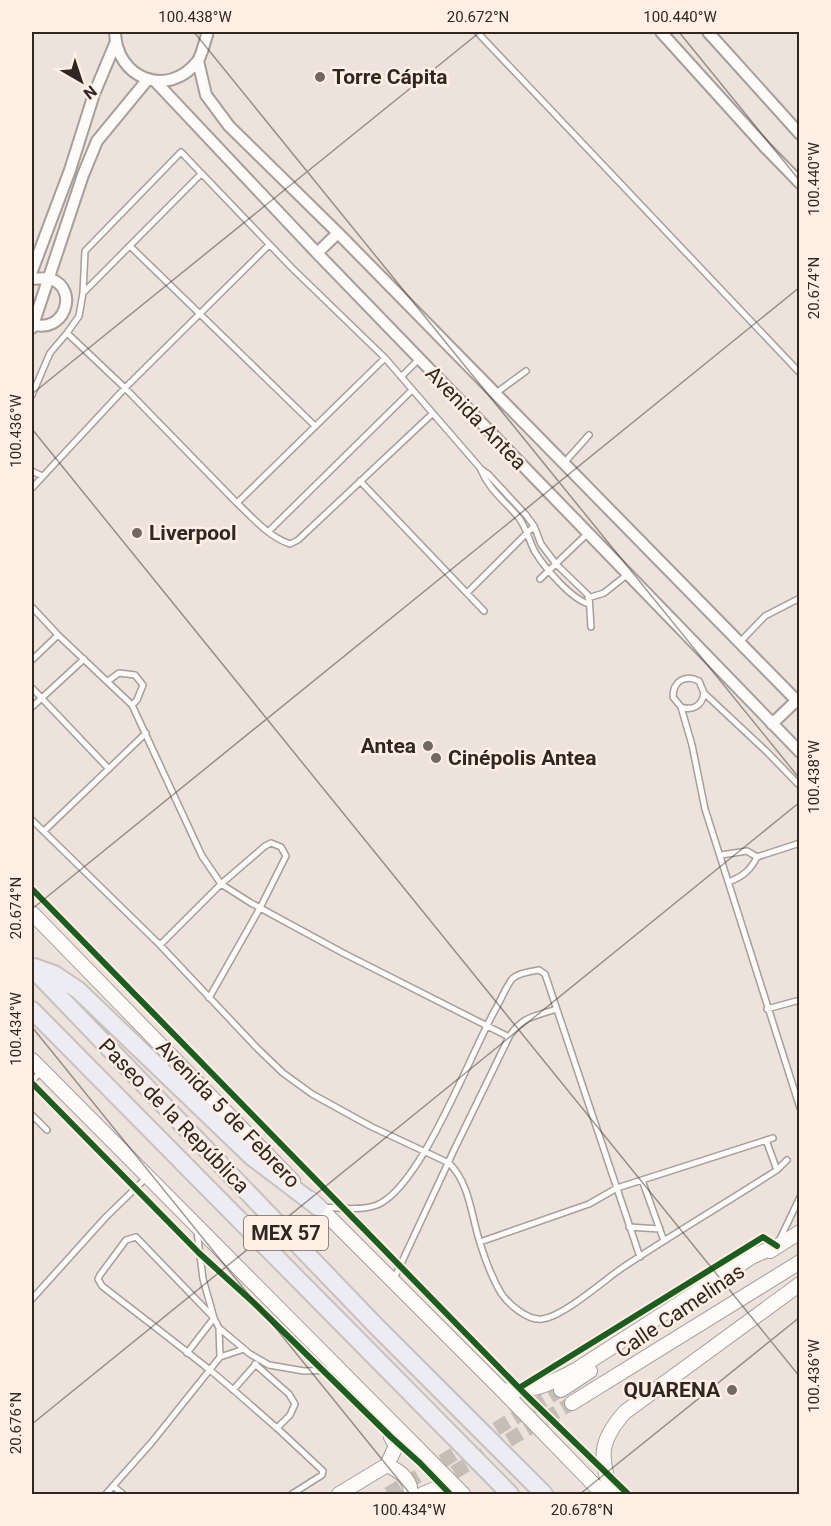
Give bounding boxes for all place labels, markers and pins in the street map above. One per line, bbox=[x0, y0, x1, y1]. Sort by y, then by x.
place label: Torre Cápita bbox=[332, 65, 448, 89]
marker: Torre Cápita bbox=[313, 70, 327, 84]
place label: Liverpool bbox=[149, 521, 237, 545]
marker: Liverpool bbox=[130, 526, 144, 540]
place label: Antea bbox=[361, 734, 416, 758]
marker: Antea bbox=[421, 739, 435, 753]
place label: Cinépolis Antea bbox=[448, 746, 596, 770]
marker: Cinépolis Antea bbox=[429, 751, 443, 765]
place label: QUARENA bbox=[623, 1378, 721, 1402]
marker: QUARENA bbox=[725, 1383, 739, 1397]

